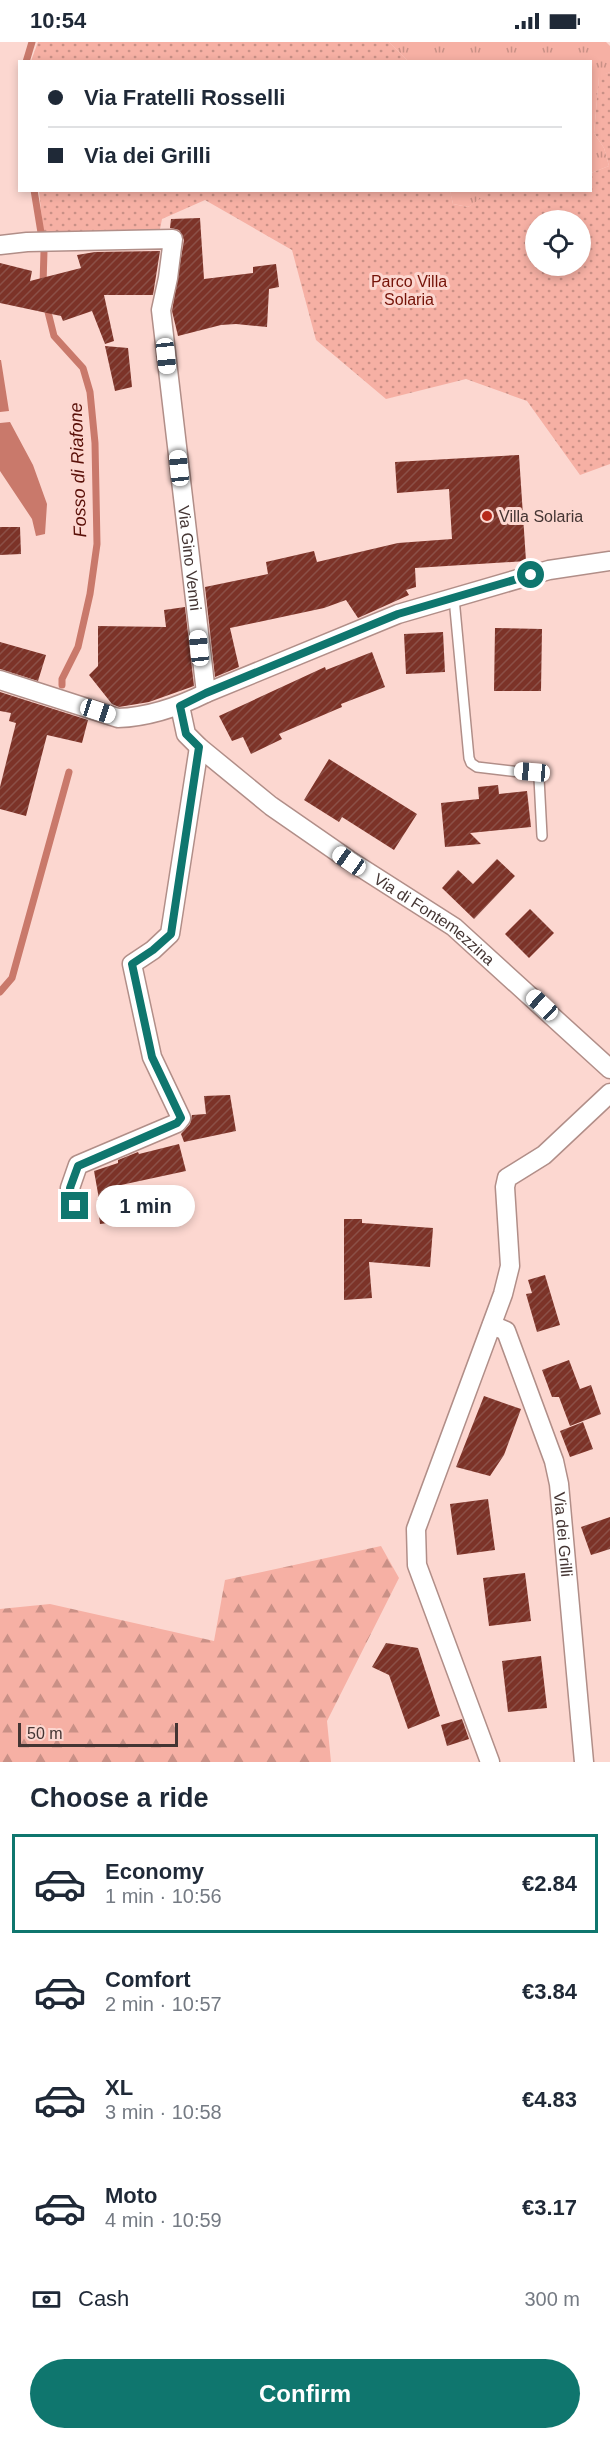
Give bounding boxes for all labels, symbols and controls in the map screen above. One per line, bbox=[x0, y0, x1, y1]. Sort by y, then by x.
text: 10:54 bbox=[30, 8, 86, 33]
text: Via Fratelli Rosselli bbox=[84, 85, 285, 110]
text: Via dei Grilli bbox=[84, 143, 211, 168]
map controls bbox=[525, 210, 591, 276]
button: locate bbox=[525, 210, 591, 276]
park label: Parco Villa Solaria bbox=[371, 273, 447, 308]
car bbox=[155, 337, 177, 375]
water label: Fosso di Riafone bbox=[66, 402, 90, 538]
car bbox=[168, 449, 190, 487]
street label: Via Gino Venni bbox=[176, 505, 205, 611]
place label: Villa Solaria bbox=[499, 508, 583, 525]
marker: Villa Solaria bbox=[480, 509, 494, 523]
route start bbox=[517, 561, 544, 588]
car bbox=[188, 629, 210, 667]
car bbox=[78, 697, 118, 725]
car bbox=[513, 761, 551, 783]
car bbox=[329, 843, 369, 879]
street label: Via di Fontemezzina bbox=[371, 870, 498, 968]
car bbox=[523, 986, 561, 1024]
callout: 1 min bbox=[96, 1185, 195, 1227]
route end bbox=[61, 1192, 88, 1219]
text: 1 min bbox=[119, 1195, 172, 1217]
street label: Via dei Grilli bbox=[551, 1491, 576, 1578]
scale bar bbox=[18, 1720, 178, 1748]
text: 50 m bbox=[27, 1725, 63, 1742]
text: Choose a ride bbox=[30, 1783, 209, 1813]
icon: car bbox=[33, 1857, 87, 1911]
text: Economy bbox=[105, 1859, 204, 1884]
text: €2.84 bbox=[522, 1871, 577, 1896]
text: 1 min · 10:56 bbox=[105, 1885, 222, 1907]
icon: car bbox=[33, 1965, 87, 2019]
text: Comfort bbox=[105, 1967, 191, 1992]
text: €3.84 bbox=[522, 1979, 577, 2004]
text: 2 min · 10:57 bbox=[105, 1993, 222, 2015]
icon: car bbox=[33, 2073, 87, 2127]
text: XL bbox=[105, 2075, 133, 2100]
text: €4.83 bbox=[522, 2087, 577, 2112]
text: 3 min · 10:58 bbox=[105, 2101, 222, 2123]
icon: car bbox=[33, 2181, 87, 2235]
text: Moto bbox=[105, 2183, 158, 2208]
text: €3.17 bbox=[522, 2195, 577, 2220]
text: 4 min · 10:59 bbox=[105, 2209, 222, 2231]
icon: cash bbox=[30, 2283, 63, 2316]
text: Cash bbox=[78, 2286, 129, 2311]
text: 300 m bbox=[524, 2288, 580, 2310]
button: Confirm bbox=[30, 2359, 580, 2428]

